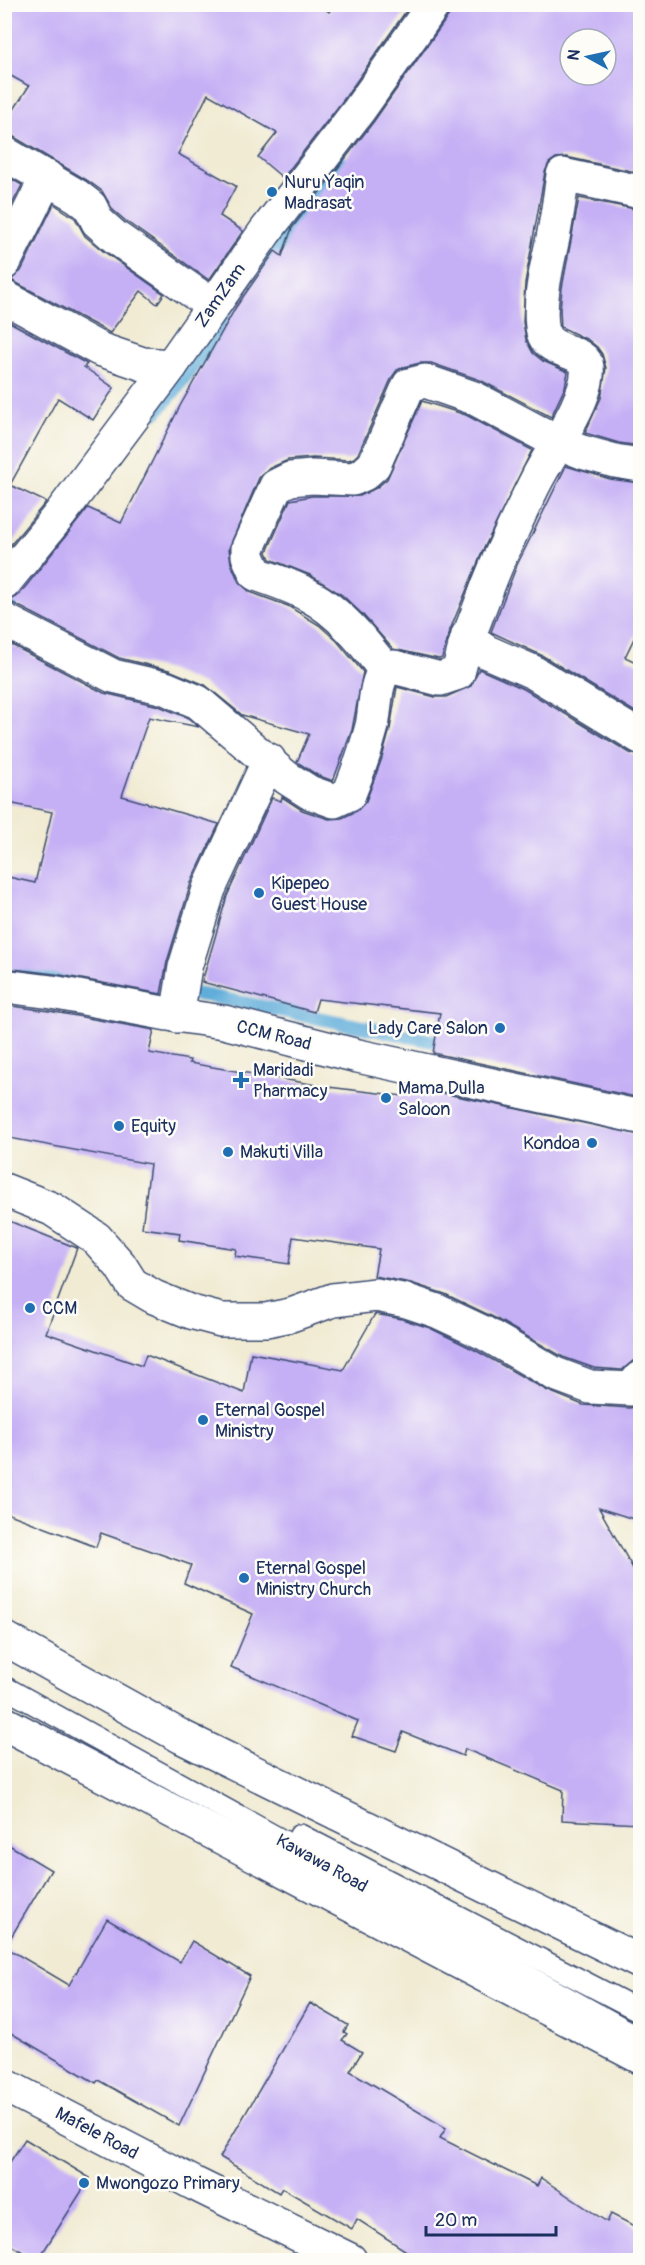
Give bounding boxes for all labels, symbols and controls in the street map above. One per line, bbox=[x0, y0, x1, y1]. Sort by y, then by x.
north arrow bbox=[558, 27, 618, 87]
text: N bbox=[563, 48, 585, 62]
place label: Nuru Yaqin Madrasat bbox=[284, 171, 364, 215]
marker: Nuru Yaqin Madrasat bbox=[265, 185, 279, 199]
street label: ZamZam bbox=[190, 259, 251, 332]
place label: Kipepeo Guest House bbox=[271, 872, 367, 916]
marker: Kipepeo Guest House bbox=[252, 886, 266, 900]
street label: CCM Road bbox=[234, 1015, 314, 1056]
place label: Lady Care Salon bbox=[368, 1017, 488, 1040]
marker: Lady Care Salon bbox=[493, 1021, 507, 1035]
place label: Maridadi Pharmacy bbox=[253, 1059, 328, 1103]
marker: Maridadi Pharmacy bbox=[234, 1073, 248, 1087]
place label: Mama Dulla Saloon bbox=[398, 1077, 485, 1121]
marker: Mama Dulla Saloon bbox=[379, 1091, 393, 1105]
place label: Equity bbox=[131, 1115, 176, 1138]
marker: Equity bbox=[112, 1119, 126, 1133]
place label: Kondoa bbox=[523, 1132, 580, 1155]
marker: Kondoa bbox=[585, 1136, 599, 1150]
place label: Makuti Villa bbox=[240, 1141, 323, 1164]
marker: Makuti Villa bbox=[221, 1145, 235, 1159]
place label: CCM bbox=[42, 1297, 77, 1320]
marker: CCM bbox=[23, 1301, 37, 1315]
place label: Eternal Gospel Ministry bbox=[215, 1399, 325, 1443]
marker: Eternal Gospel Ministry bbox=[196, 1413, 210, 1427]
place label: Eternal Gospel Ministry Church bbox=[256, 1557, 371, 1601]
marker: Eternal Gospel Ministry Church bbox=[237, 1571, 251, 1585]
street label: Kawawa Road bbox=[272, 1829, 372, 1898]
street label: Mafele Road bbox=[51, 2102, 142, 2165]
place label: Mwongozo Primary bbox=[96, 2172, 240, 2195]
marker: Mwongozo Primary bbox=[77, 2176, 91, 2190]
scale bar bbox=[426, 2199, 556, 2237]
text: 20 m bbox=[435, 2209, 477, 2232]

